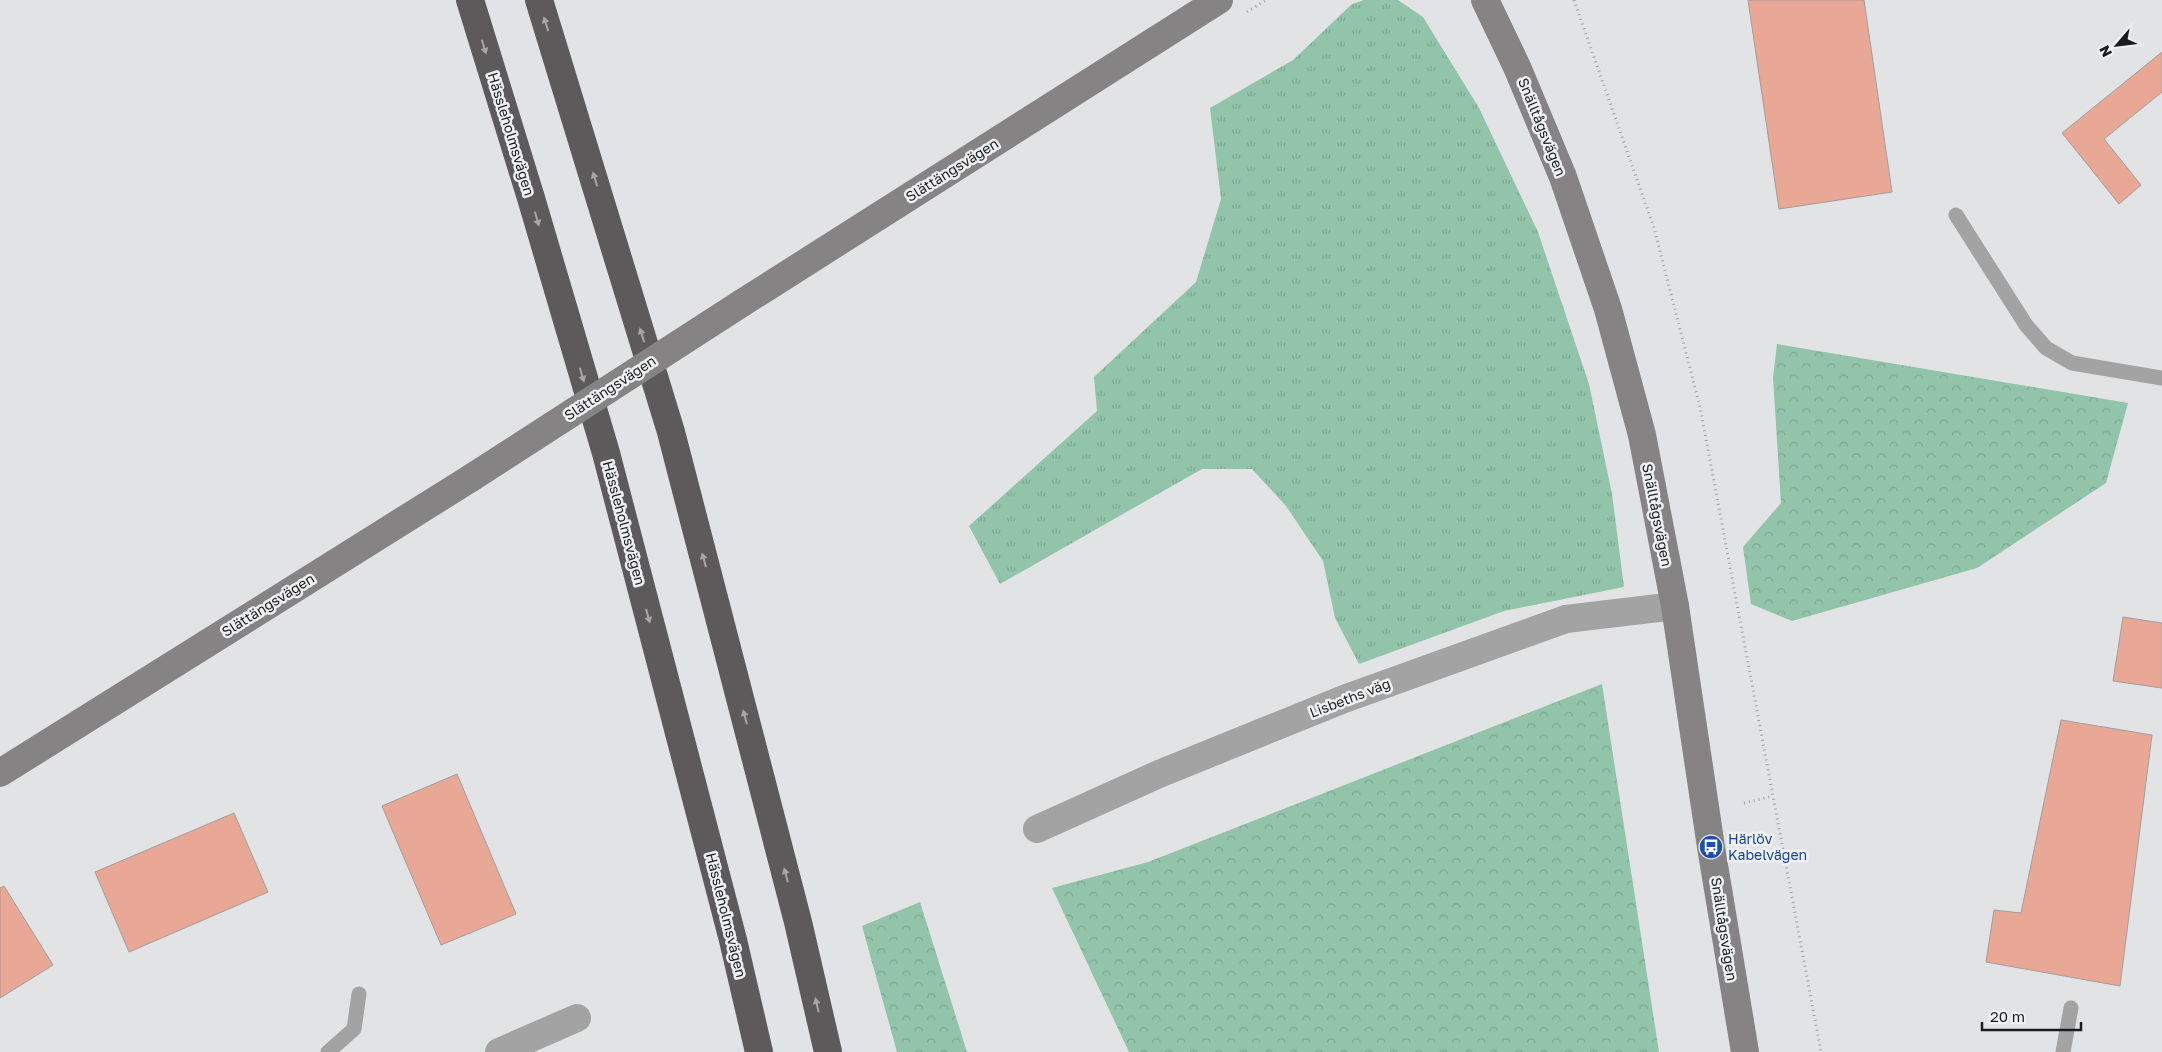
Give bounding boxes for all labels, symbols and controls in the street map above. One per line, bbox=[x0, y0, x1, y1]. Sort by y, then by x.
one-way arrow bbox=[542, 16, 550, 31]
north arrow bbox=[2092, 20, 2142, 70]
one-way arrow bbox=[480, 39, 488, 54]
text: N bbox=[2095, 43, 2115, 60]
street label: Hässleholmsvägen bbox=[485, 70, 538, 198]
street label: Snälltågsvägen bbox=[1515, 75, 1570, 178]
street label: Slättängsvägen bbox=[902, 134, 1001, 205]
one-way arrow bbox=[590, 172, 598, 187]
one-way arrow bbox=[533, 211, 541, 226]
one-way arrow bbox=[637, 327, 645, 342]
street label: Slättängsvägen bbox=[561, 352, 659, 423]
one-way arrow bbox=[579, 367, 587, 382]
street label: Hässleholmsvägen bbox=[600, 459, 649, 587]
street label: Snälltågsvägen bbox=[1639, 462, 1676, 568]
one-way arrow bbox=[700, 552, 708, 568]
street label: Slättängsvägen bbox=[218, 569, 317, 640]
one-way arrow bbox=[644, 608, 652, 623]
street label: Lisbeths väg bbox=[1307, 674, 1393, 721]
one-way arrow bbox=[741, 710, 749, 725]
place label: Härlöv Kabelvägen bbox=[1728, 830, 1807, 863]
bus stop icon: Härlöv Kabelvägen bbox=[1698, 834, 1724, 860]
street label: Hässleholmsvägen bbox=[703, 851, 750, 979]
one-way arrow bbox=[781, 867, 789, 882]
street label: Snälltågsvägen bbox=[1708, 876, 1741, 982]
one-way arrow bbox=[813, 997, 821, 1012]
scale bar bbox=[1982, 1000, 2081, 1032]
text: 20 m bbox=[1990, 1007, 2025, 1025]

